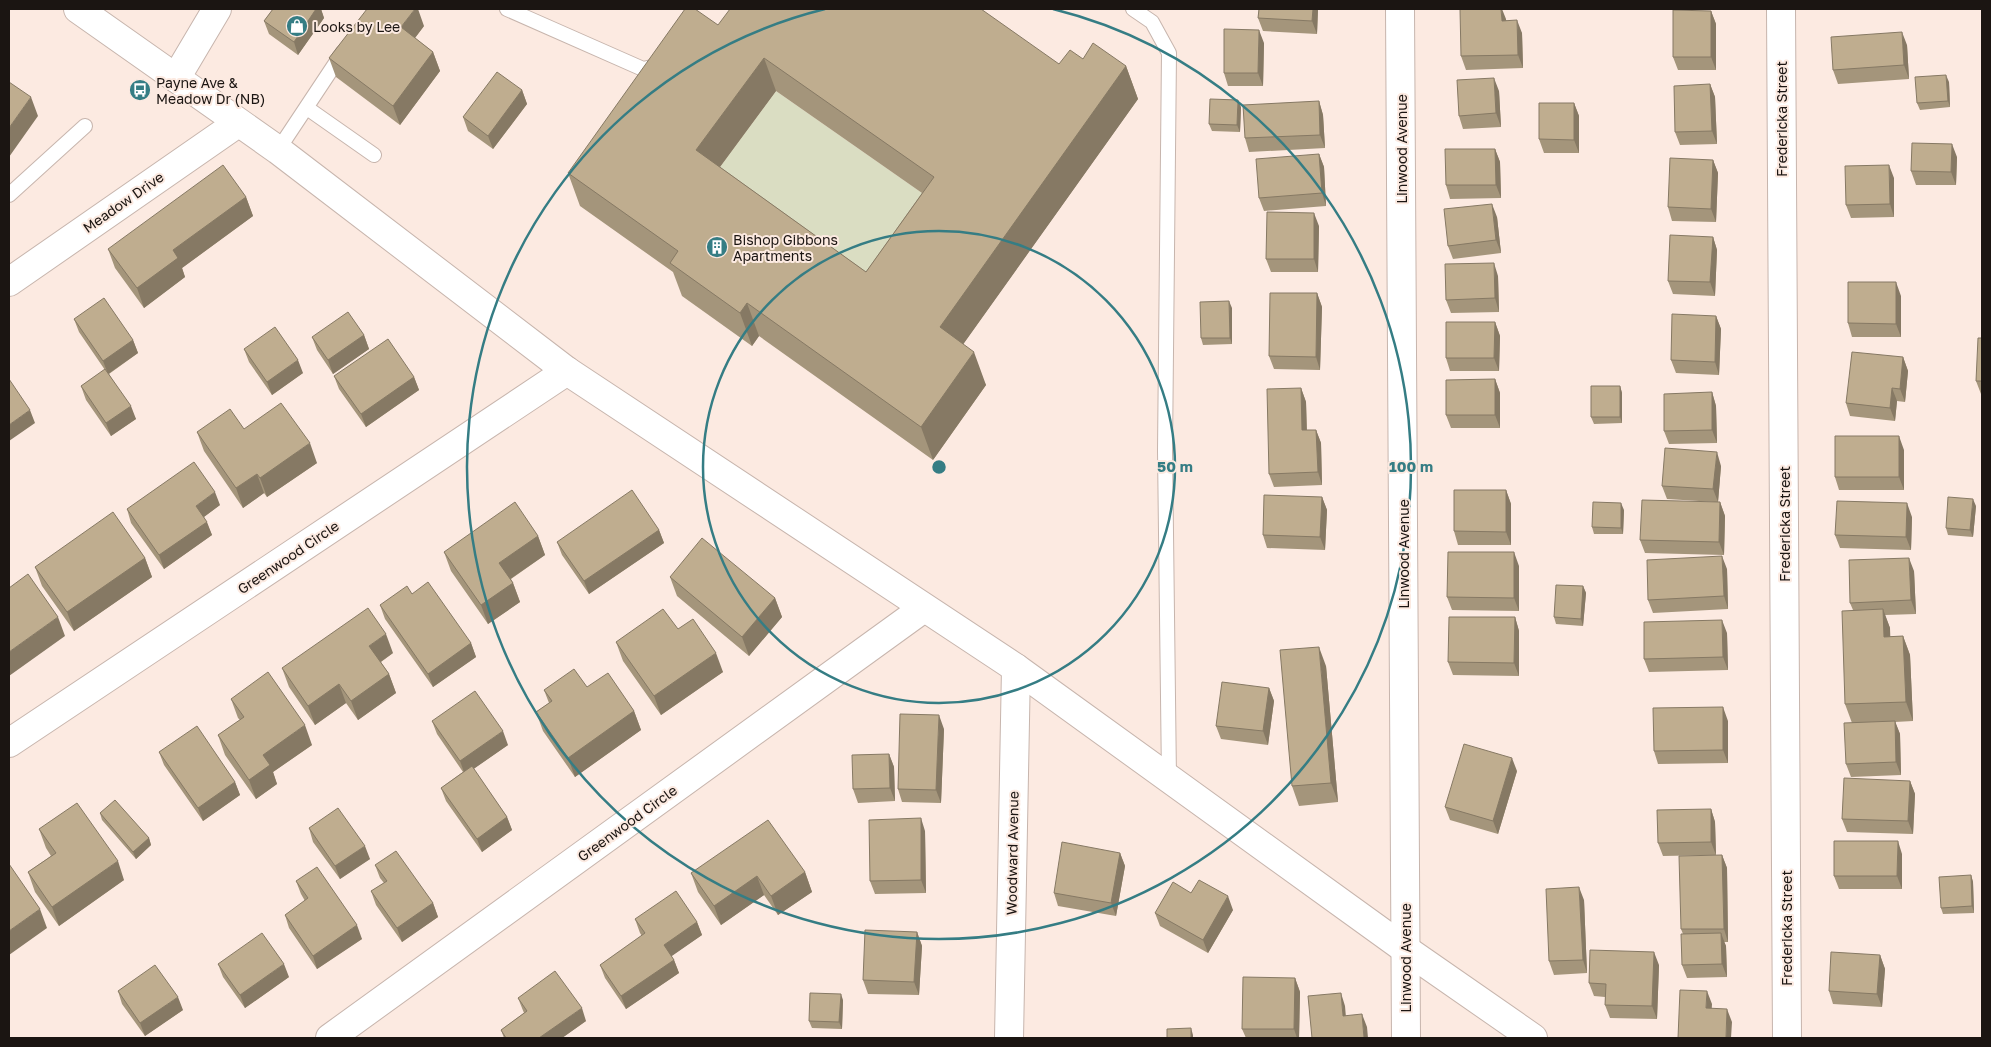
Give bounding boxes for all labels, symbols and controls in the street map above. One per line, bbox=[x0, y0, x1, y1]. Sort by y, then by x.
shop icon: Looks by Lee bbox=[285, 14, 309, 38]
place label: Looks by Lee bbox=[313, 18, 400, 35]
street label: Fredericka Street bbox=[1773, 61, 1790, 177]
place label: Payne Ave & Meadow Dr (NB) bbox=[156, 74, 265, 107]
bus stop icon: Payne Ave & Meadow Dr (NB) bbox=[128, 78, 152, 102]
street label: Linwood Avenue bbox=[1393, 94, 1410, 204]
street label: Meadow Drive bbox=[79, 168, 167, 236]
place label: Bishop Gibbons Apartments bbox=[733, 231, 838, 264]
building icon: Bishop Gibbons Apartments bbox=[705, 235, 729, 259]
text: 50 m bbox=[1157, 457, 1193, 475]
text: 100 m bbox=[1389, 457, 1433, 475]
centre of rings bbox=[930, 458, 948, 476]
street label: Fredericka Street bbox=[1776, 466, 1793, 582]
street label: Linwood Avenue bbox=[1395, 499, 1412, 609]
street label: Greenwood Circle bbox=[234, 517, 342, 597]
street label: Greenwood Circle bbox=[574, 781, 680, 865]
street label: Woodward Avenue bbox=[1002, 791, 1022, 915]
street label: Fredericka Street bbox=[1778, 870, 1795, 986]
street label: Linwood Avenue bbox=[1397, 903, 1414, 1013]

